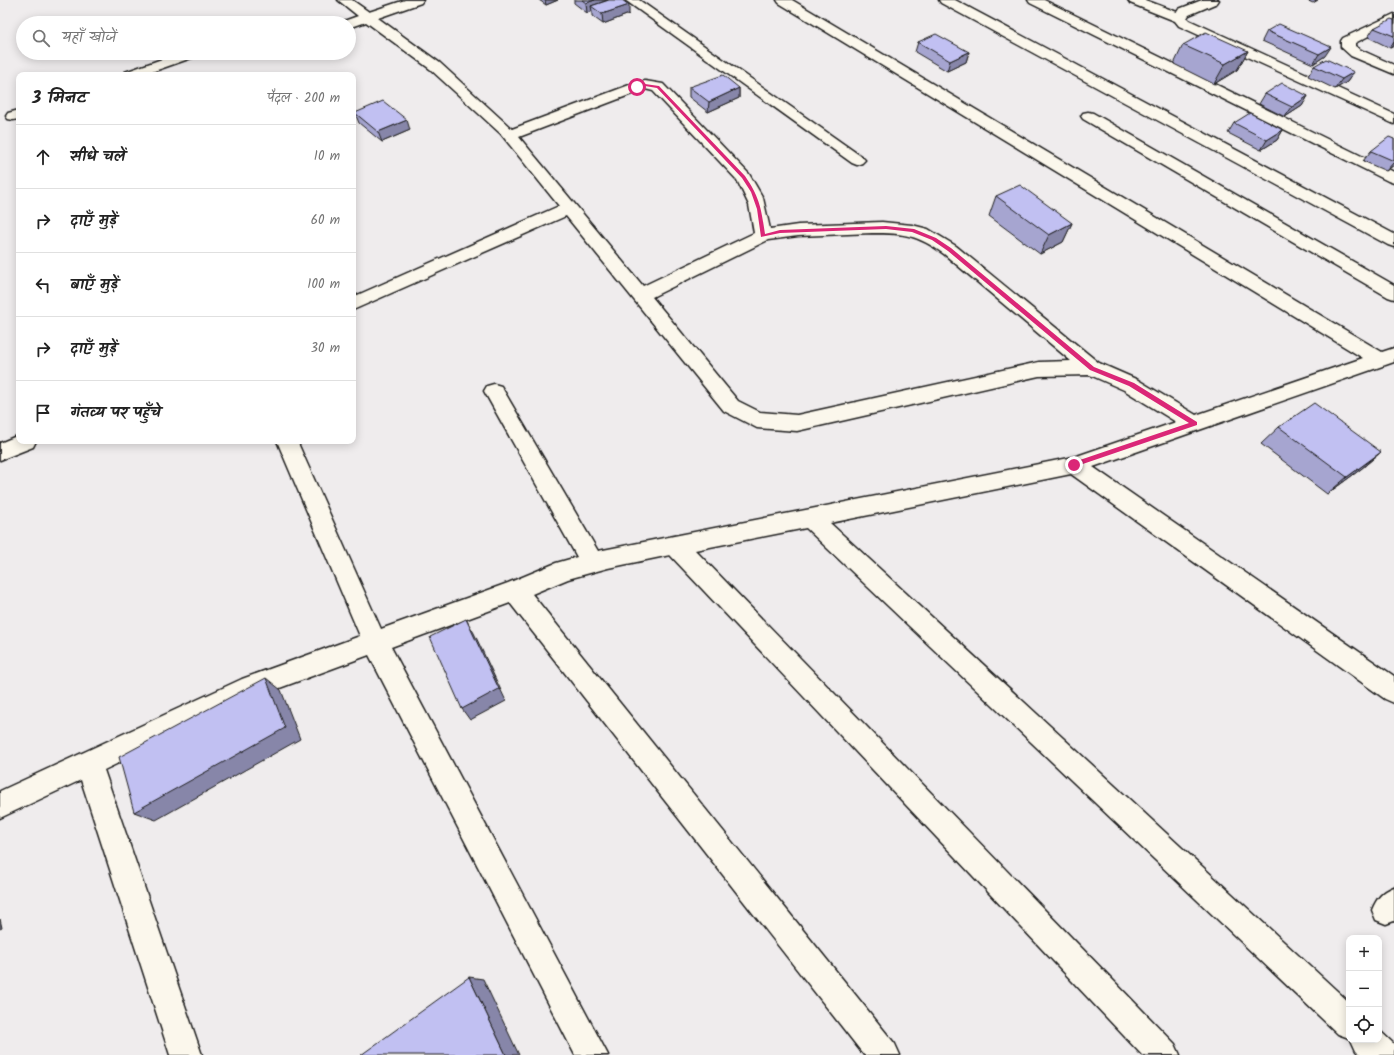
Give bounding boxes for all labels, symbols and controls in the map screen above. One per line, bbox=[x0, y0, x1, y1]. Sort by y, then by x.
search box bbox=[16, 16, 356, 60]
text: यहाँ खोजें bbox=[62, 26, 116, 50]
icon: search bbox=[30, 27, 52, 49]
route start bbox=[628, 78, 646, 96]
text: 3 मिनट bbox=[32, 85, 86, 112]
text: पैदल · 200 m bbox=[267, 88, 340, 109]
text: सीधे चलें bbox=[70, 145, 125, 169]
icon: ahead bbox=[32, 146, 54, 168]
text: 10 m bbox=[314, 146, 340, 167]
text: दाएँ मुड़ें bbox=[70, 209, 117, 233]
icon: right bbox=[32, 210, 54, 232]
text: 60 m bbox=[311, 210, 340, 231]
text: बाएँ मुड़ें bbox=[70, 273, 118, 297]
icon: left bbox=[32, 274, 54, 296]
text: 100 m bbox=[307, 274, 340, 295]
text: दाएँ मुड़ें bbox=[70, 337, 117, 361]
icon: right bbox=[32, 338, 54, 360]
text: 30 m bbox=[311, 338, 340, 359]
text: गंतव्य पर पहुँचे bbox=[70, 401, 161, 425]
icon: arrive bbox=[32, 402, 54, 424]
route end bbox=[1065, 456, 1083, 474]
map controls bbox=[1346, 935, 1382, 1043]
button: + bbox=[1346, 935, 1382, 971]
button: − bbox=[1346, 971, 1382, 1007]
button: locate bbox=[1346, 1007, 1382, 1043]

